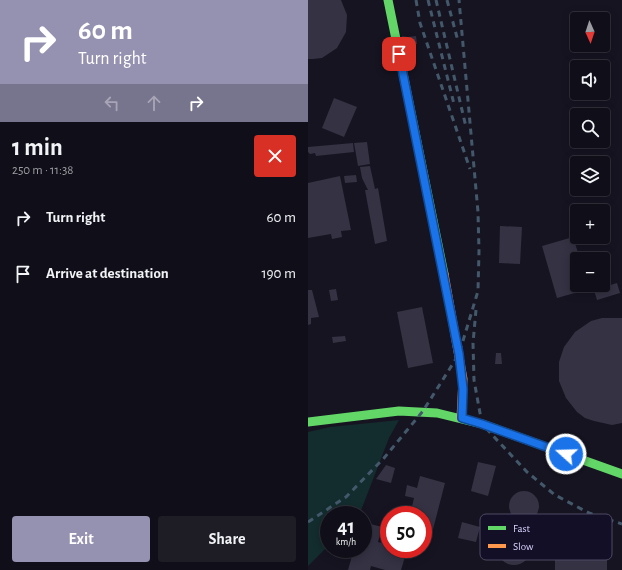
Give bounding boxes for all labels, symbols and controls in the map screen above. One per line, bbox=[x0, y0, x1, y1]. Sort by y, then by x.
north arrow bbox=[570, 12, 610, 52]
map controls bbox=[570, 12, 610, 292]
icon: right bbox=[12, 16, 64, 68]
text: 60 m bbox=[78, 17, 133, 45]
pin bbox=[382, 37, 416, 71]
icon: arrive bbox=[388, 43, 410, 65]
text: Turn right bbox=[78, 50, 147, 68]
button: sound bbox=[570, 60, 610, 100]
icon: left bbox=[101, 92, 123, 114]
icon: ahead bbox=[143, 92, 165, 114]
icon: right bbox=[185, 92, 207, 114]
button: search bbox=[570, 108, 610, 148]
button: close bbox=[254, 135, 296, 177]
text: 1 min bbox=[12, 136, 63, 160]
button: layers bbox=[570, 156, 610, 196]
text: 250 m · 11:38 bbox=[12, 164, 73, 177]
button: + bbox=[570, 204, 610, 244]
icon: right bbox=[12, 207, 34, 229]
text: Turn right bbox=[46, 210, 105, 225]
text: 60 m bbox=[267, 210, 296, 225]
button: − bbox=[570, 252, 610, 292]
icon: arrive bbox=[12, 263, 34, 285]
text: Arrive at destination bbox=[46, 266, 169, 281]
text: 190 m bbox=[261, 266, 296, 281]
position arrow bbox=[545, 433, 587, 475]
speed limit sign: 50 bbox=[380, 506, 432, 558]
legend bbox=[480, 514, 612, 560]
button: Exit bbox=[12, 516, 150, 562]
button: Share bbox=[158, 516, 296, 562]
text: 41 bbox=[337, 517, 355, 537]
text: Fast bbox=[513, 523, 531, 534]
text: km/h bbox=[336, 537, 356, 547]
text: Slow bbox=[513, 541, 534, 552]

